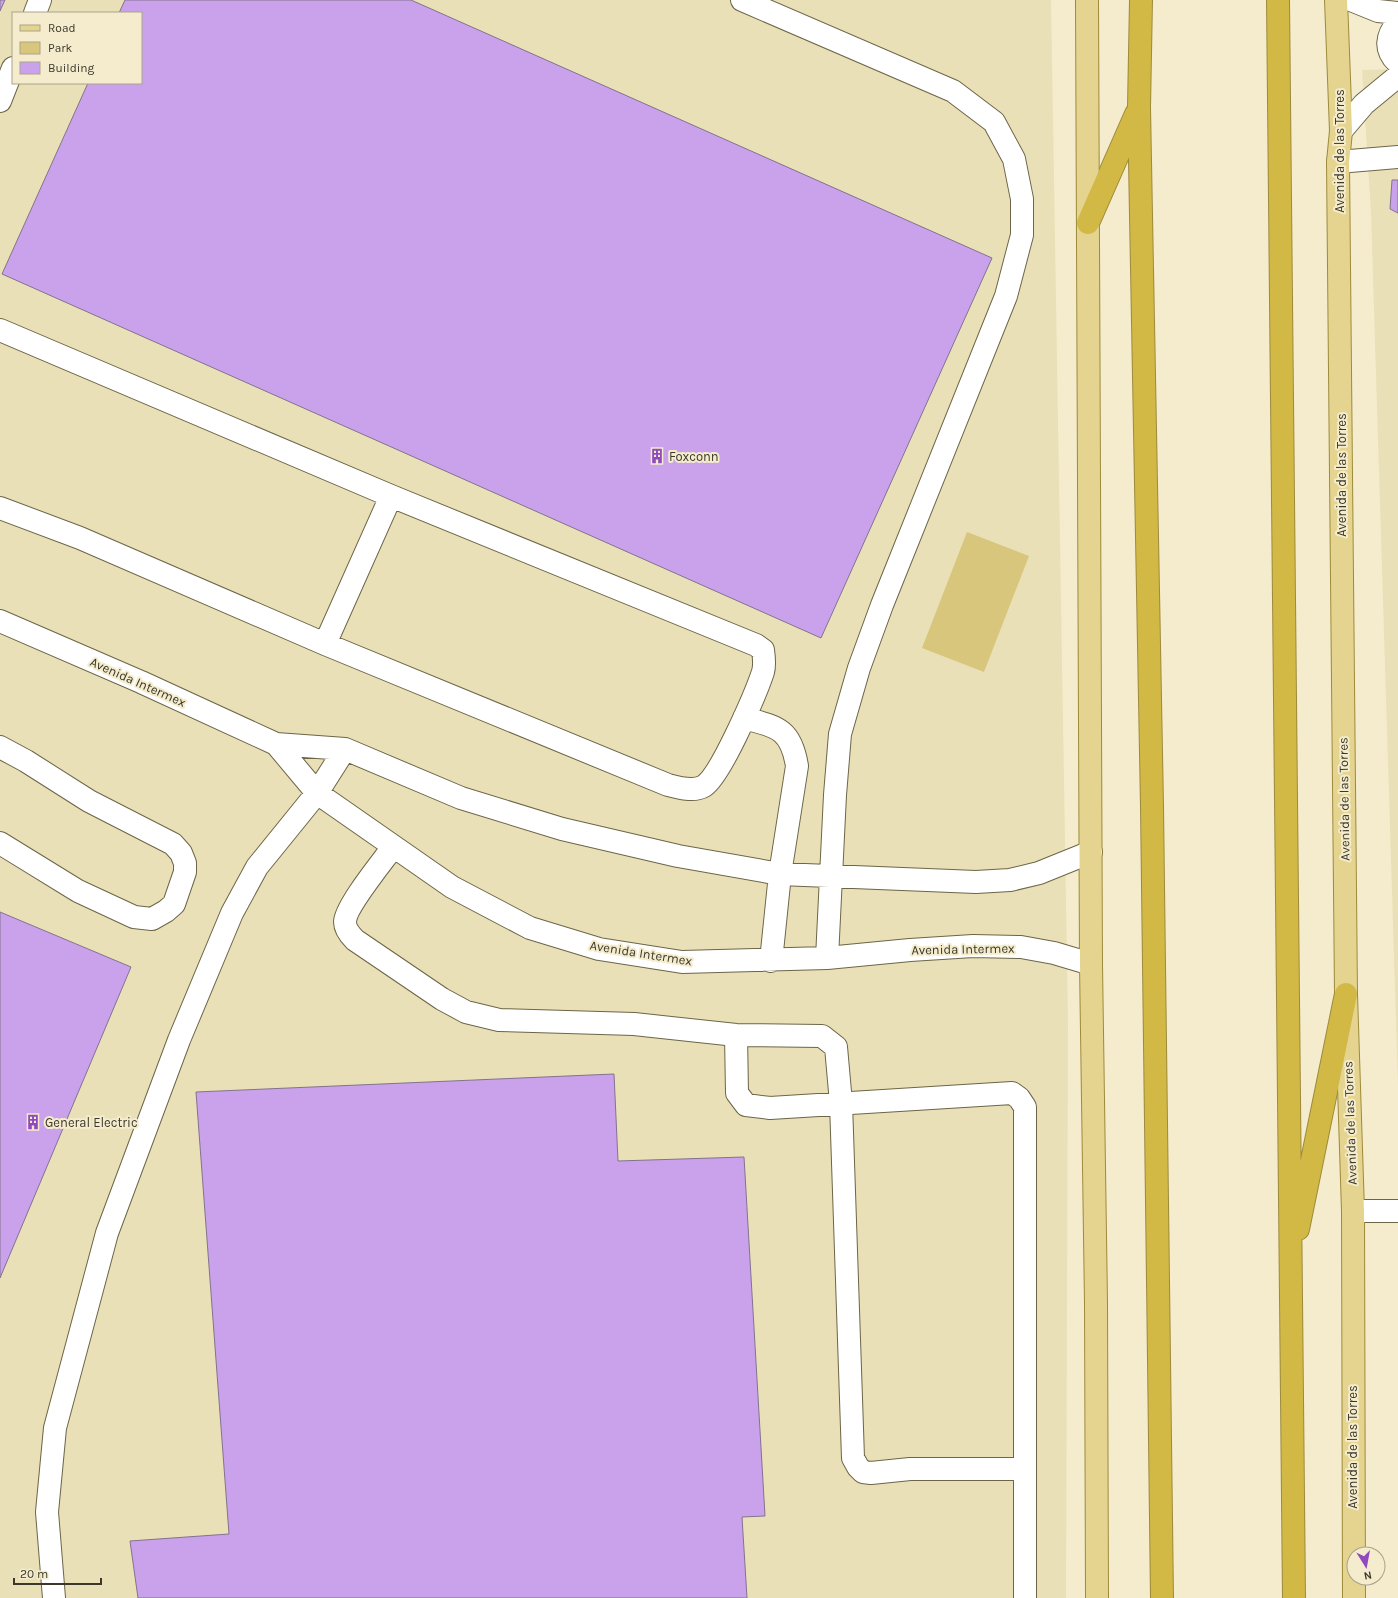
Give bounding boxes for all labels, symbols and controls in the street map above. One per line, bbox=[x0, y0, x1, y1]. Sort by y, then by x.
legend bbox=[12, 12, 142, 84]
text: Road bbox=[48, 21, 76, 35]
text: Park bbox=[48, 41, 73, 55]
text: Building bbox=[48, 61, 95, 75]
street label: Avenida de las Torres bbox=[1332, 89, 1347, 213]
street label: Avenida de las Torres bbox=[1334, 413, 1349, 537]
building icon: Foxconn bbox=[648, 447, 666, 465]
place label: Foxconn bbox=[669, 449, 719, 464]
street label: Avenida Intermex bbox=[88, 654, 189, 710]
street label: Avenida de las Torres bbox=[1335, 737, 1353, 861]
street label: Avenida Intermex bbox=[589, 938, 694, 969]
street label: Avenida Intermex bbox=[911, 941, 1015, 957]
street label: Avenida de las Torres bbox=[1340, 1061, 1360, 1185]
building icon: General Electric bbox=[24, 1113, 42, 1131]
place label: General Electric bbox=[45, 1115, 138, 1130]
street label: Avenida de las Torres bbox=[1345, 1385, 1360, 1509]
north arrow bbox=[1346, 1546, 1386, 1586]
scale bar bbox=[14, 1560, 101, 1586]
text: 20 m bbox=[20, 1567, 48, 1581]
text: N bbox=[1363, 1568, 1373, 1582]

